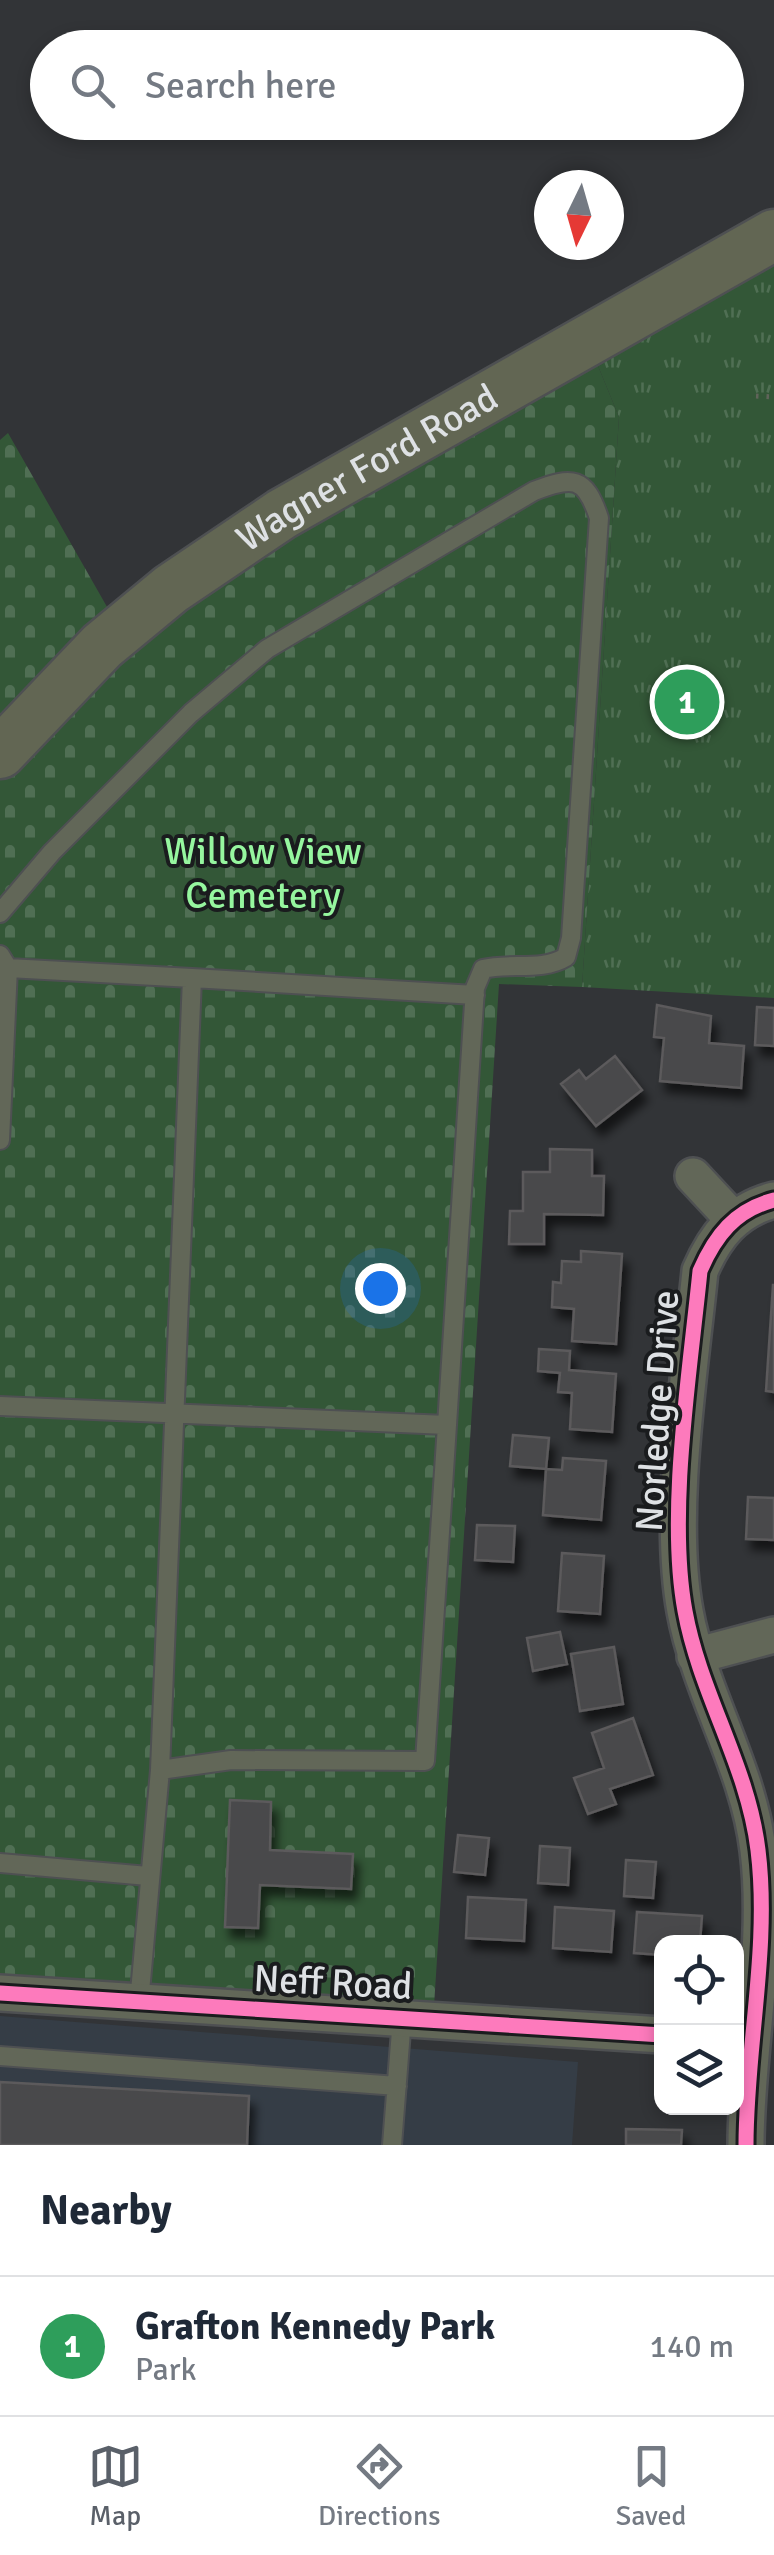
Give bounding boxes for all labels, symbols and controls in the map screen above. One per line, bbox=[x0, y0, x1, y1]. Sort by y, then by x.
search box bbox=[30, 30, 744, 140]
icon: search bbox=[65, 58, 120, 113]
text: Search here bbox=[145, 62, 337, 109]
north arrow bbox=[534, 170, 624, 260]
street label: Wagner Ford Road bbox=[227, 374, 506, 562]
pin: 1 bbox=[654, 664, 720, 740]
park label: Willow View Cemetery bbox=[164, 828, 362, 919]
your location bbox=[355, 1263, 406, 1314]
street label: Norledge Drive bbox=[626, 1289, 689, 1533]
map controls bbox=[654, 1935, 744, 2115]
button: locate bbox=[654, 1935, 744, 2025]
street label: Neff Road bbox=[252, 1955, 414, 2010]
button: layers bbox=[654, 2025, 744, 2115]
text: Nearby bbox=[40, 2185, 172, 2236]
text: Grafton Kennedy Park bbox=[135, 2303, 495, 2350]
text: 1 bbox=[64, 2327, 81, 2366]
text: 140 m bbox=[650, 2327, 734, 2366]
text: Park bbox=[135, 2350, 197, 2389]
tab: Map bbox=[88, 2439, 143, 2533]
tab: Directions bbox=[318, 2439, 440, 2533]
tab: Saved bbox=[616, 2439, 686, 2533]

